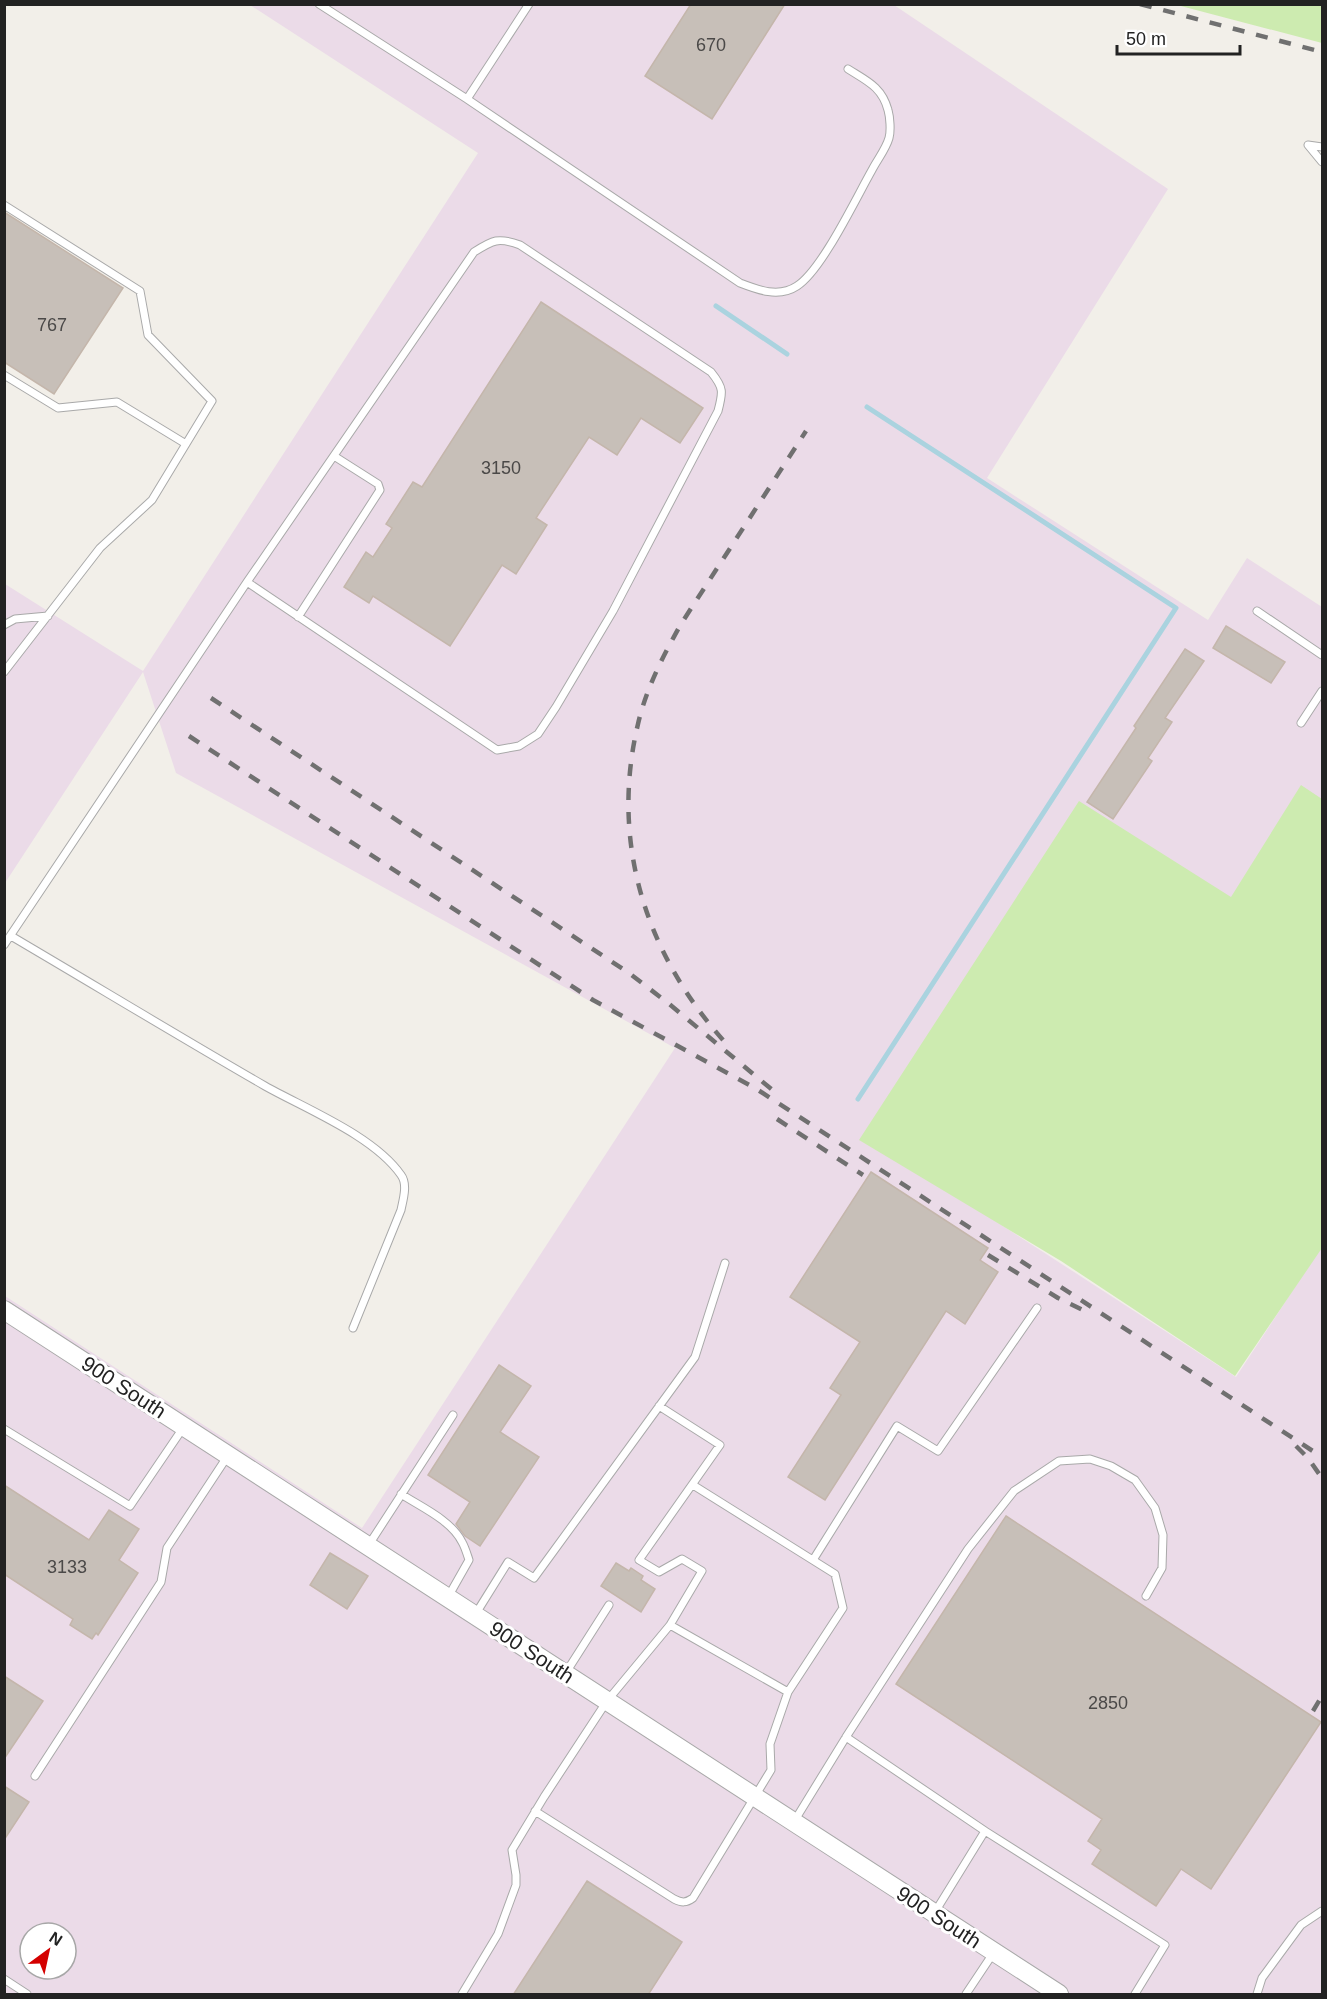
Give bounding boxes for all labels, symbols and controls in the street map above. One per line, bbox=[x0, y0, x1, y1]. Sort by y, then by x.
scale bar bbox=[1117, 18, 1240, 56]
text: 50 m bbox=[1126, 29, 1166, 49]
house number: 670 bbox=[696, 35, 726, 55]
house number: 767 bbox=[37, 315, 67, 335]
house number: 3150 bbox=[481, 458, 521, 478]
street label: 900 South bbox=[78, 1351, 170, 1423]
house number: 3133 bbox=[47, 1557, 87, 1577]
street label: 900 South bbox=[486, 1616, 578, 1688]
house number: 2850 bbox=[1088, 1693, 1128, 1713]
street label: 900 South bbox=[893, 1881, 985, 1953]
north arrow bbox=[18, 1921, 78, 1981]
text: N bbox=[46, 1929, 65, 1949]

